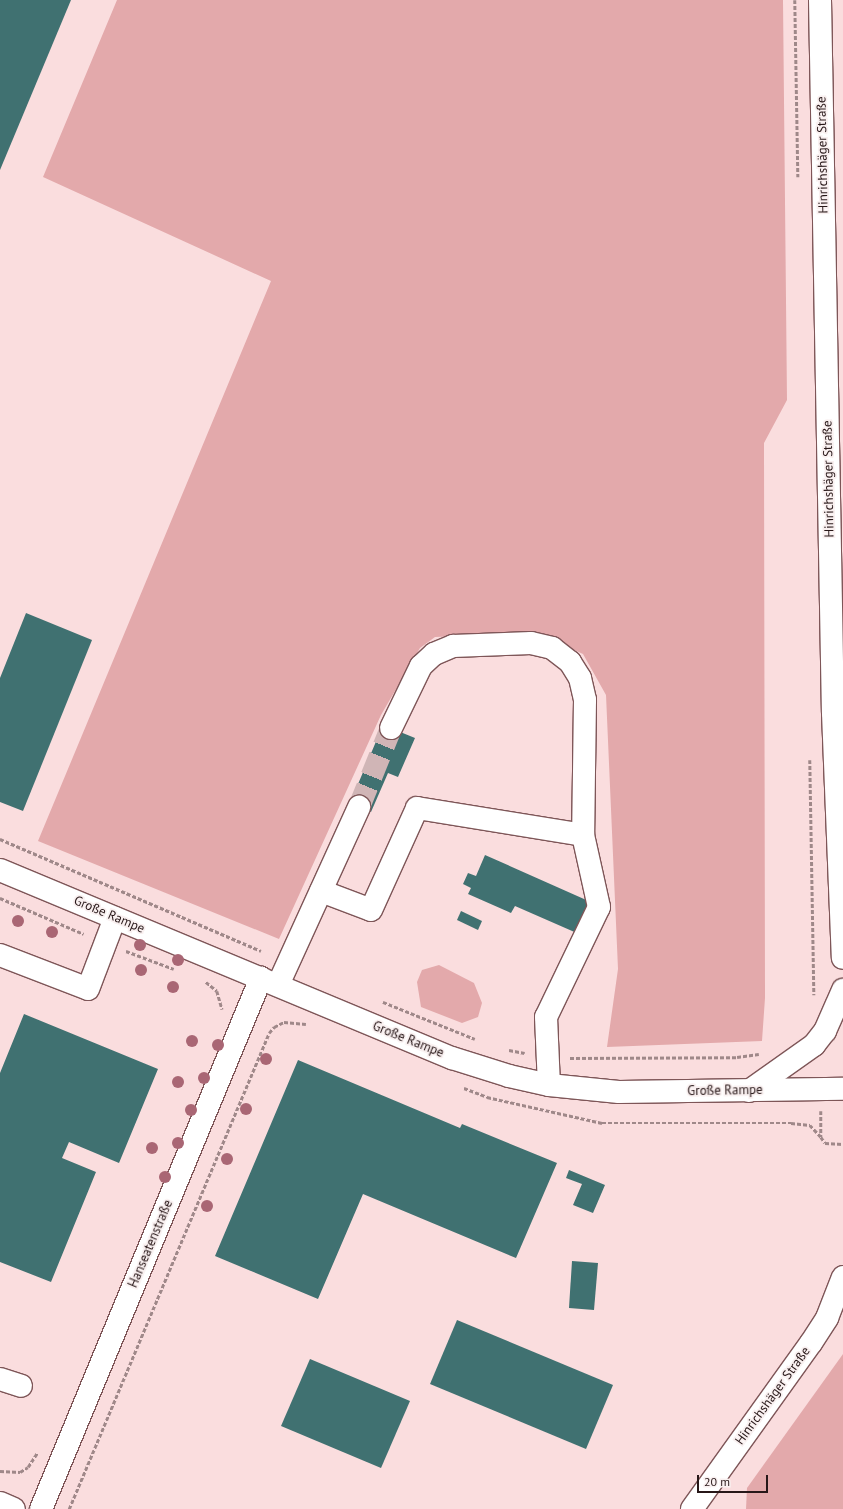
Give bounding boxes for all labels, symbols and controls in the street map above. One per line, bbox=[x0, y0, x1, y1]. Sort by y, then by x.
street label: Hinrichshäger Straße bbox=[814, 96, 832, 214]
street label: Hinrichshäger Straße bbox=[820, 420, 838, 538]
street label: Große Rampe bbox=[71, 893, 147, 937]
street label: Große Rampe bbox=[370, 1019, 446, 1061]
street label: Große Rampe bbox=[687, 1083, 763, 1099]
street label: Hanseatenstraße bbox=[125, 1198, 177, 1290]
street label: Hinrichshäger Straße bbox=[732, 1344, 814, 1448]
scale bar bbox=[699, 1467, 770, 1493]
text: 20 m bbox=[704, 1474, 730, 1489]

